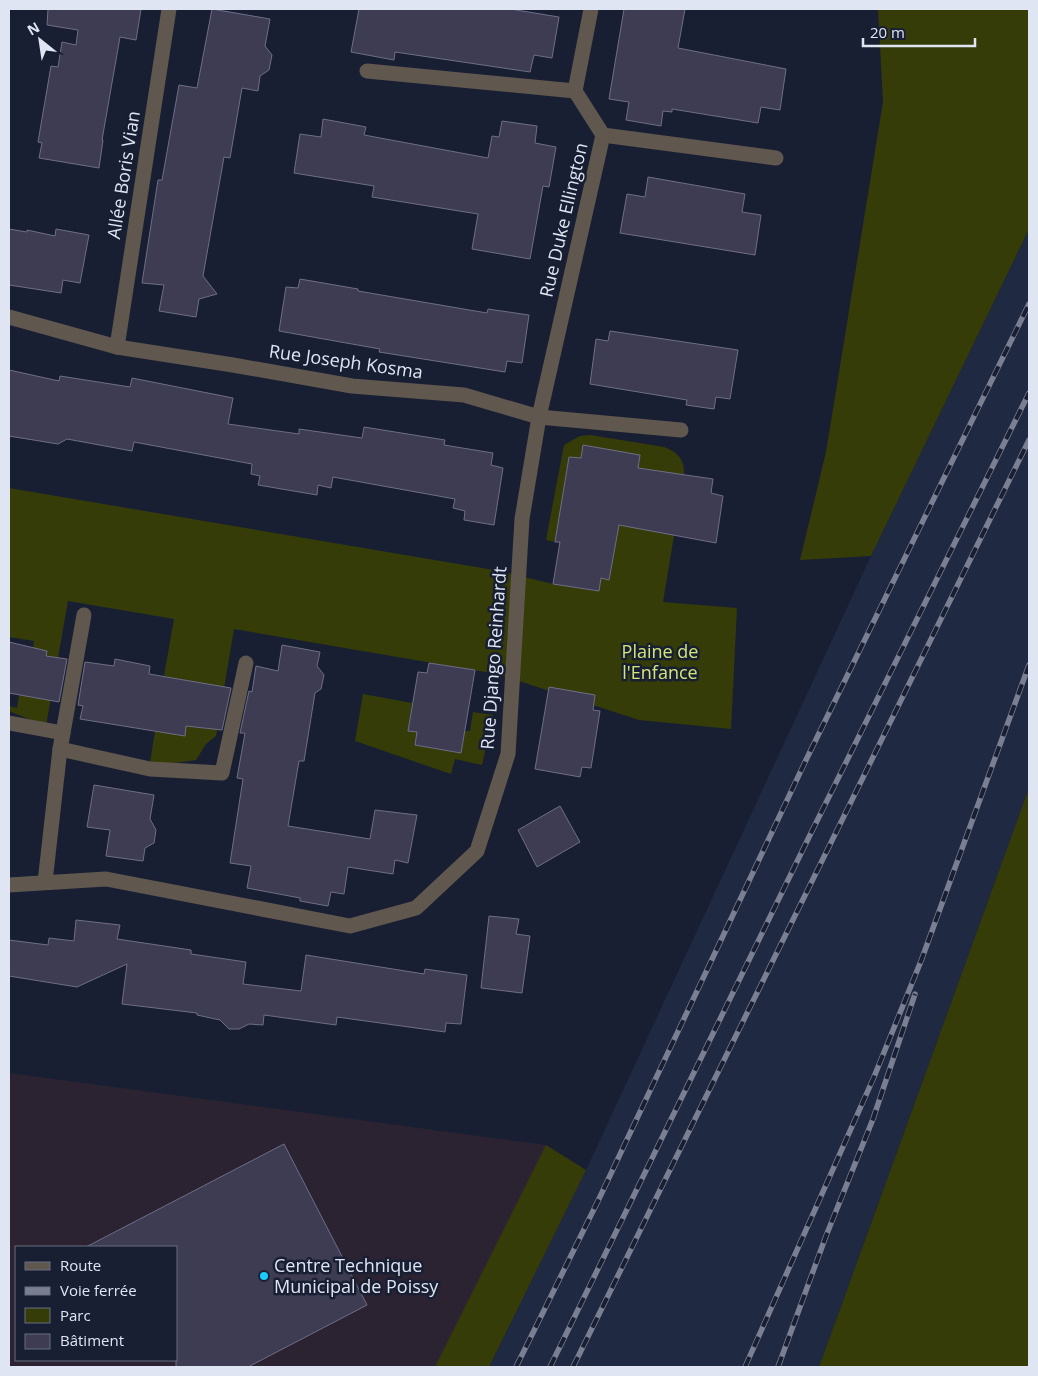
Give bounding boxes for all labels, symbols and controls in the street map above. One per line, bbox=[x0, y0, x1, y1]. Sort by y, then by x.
north arrow bbox=[15, 15, 65, 65]
scale bar bbox=[863, 15, 976, 47]
text: N bbox=[24, 17, 43, 39]
text: 20 m bbox=[870, 22, 905, 42]
street label: Allée Boris Vian bbox=[101, 109, 145, 241]
street label: Rue Duke Ellington bbox=[534, 140, 592, 299]
street label: Rue Joseph Kosma bbox=[268, 338, 425, 384]
street label: Rue Django Reinhardt bbox=[475, 566, 511, 750]
park label: Plaine de l'Enfance bbox=[622, 639, 698, 684]
legend bbox=[15, 1246, 178, 1361]
place label: Centre Technique Municipal de Poissy bbox=[274, 1253, 439, 1298]
text: Route bbox=[60, 1255, 101, 1275]
marker: Centre Technique Municipal de Poissy bbox=[258, 1270, 270, 1282]
text: Voie ferrée bbox=[60, 1280, 137, 1300]
text: Parc bbox=[60, 1305, 91, 1325]
text: Bâtiment bbox=[60, 1330, 124, 1350]

